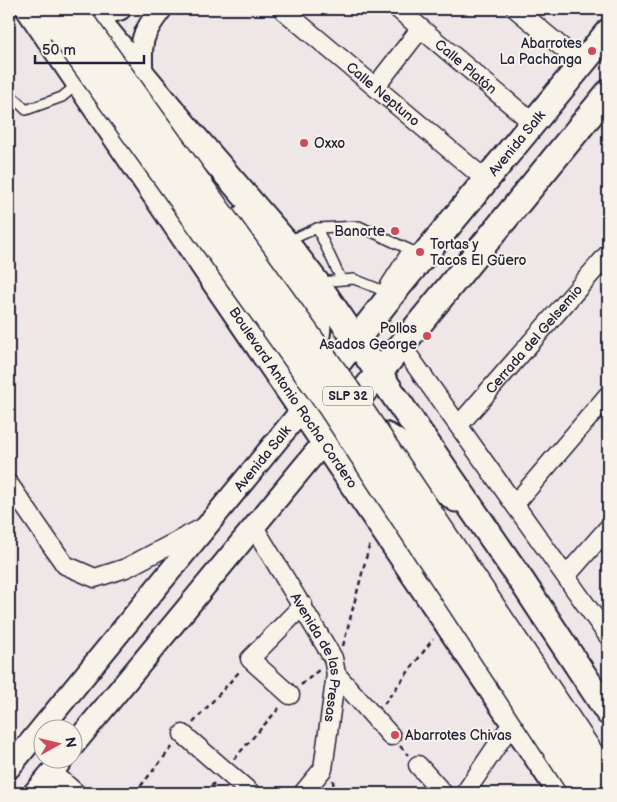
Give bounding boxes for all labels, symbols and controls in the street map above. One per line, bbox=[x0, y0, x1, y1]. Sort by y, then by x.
scale bar bbox=[35, 32, 144, 64]
place label: Abarrotes La Pachanga bbox=[499, 35, 582, 68]
street label: Calle Platón bbox=[432, 36, 500, 97]
text: 50 m bbox=[42, 41, 76, 60]
marker: Abarrotes La Pachanga bbox=[586, 45, 598, 57]
street label: Calle Neptuno bbox=[343, 58, 423, 130]
street label: Avenida Salk bbox=[484, 107, 549, 179]
place label: Oxxo bbox=[314, 135, 345, 152]
marker: Oxxo bbox=[298, 137, 310, 149]
place label: Banorte bbox=[334, 223, 385, 240]
marker: Banorte bbox=[389, 225, 401, 237]
place label: Tortas y Tacos El Güero bbox=[430, 236, 527, 269]
marker: Tortas y Tacos El Güero bbox=[414, 246, 426, 258]
street label: Cerrada del Gelsemio bbox=[482, 281, 586, 397]
street label: Boulevard Antonio Rocha Cordero bbox=[226, 304, 361, 491]
place label: Pollos Asados George bbox=[319, 320, 417, 353]
marker: Pollos Asados George bbox=[421, 330, 433, 342]
road number: SLP 32 bbox=[323, 386, 373, 406]
street label: Avenida Salk bbox=[230, 422, 294, 495]
street label: Avenida de las Presas bbox=[287, 590, 345, 723]
north arrow bbox=[32, 720, 82, 770]
place label: Abarrotes Chivas bbox=[405, 727, 512, 744]
marker: Abarrotes Chivas bbox=[389, 729, 401, 741]
text: N bbox=[61, 736, 80, 749]

